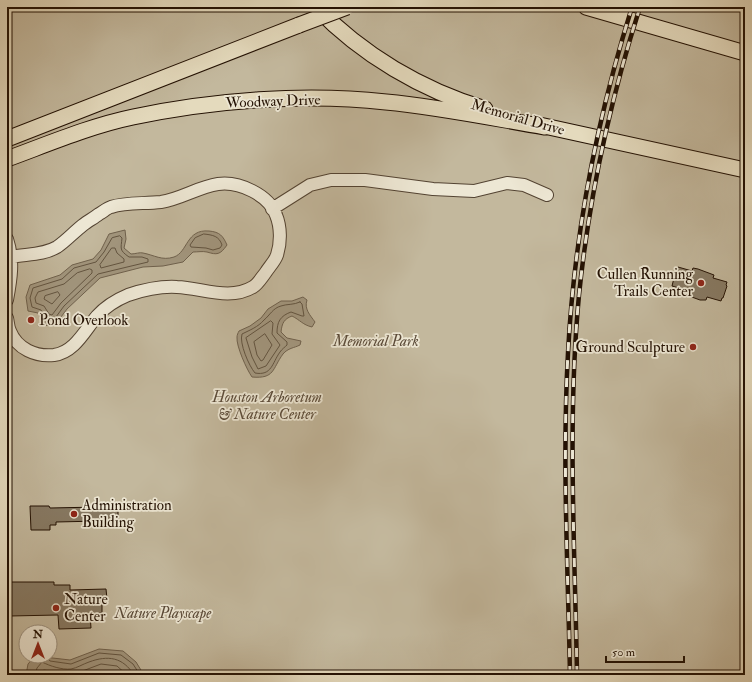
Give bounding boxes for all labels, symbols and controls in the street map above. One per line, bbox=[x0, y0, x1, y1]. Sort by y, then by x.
street label: Woodway Drive bbox=[224, 90, 321, 113]
street label: Memorial Drive bbox=[469, 95, 567, 140]
place label: Cullen Running Trails Center bbox=[597, 265, 694, 301]
marker: Cullen Running Trails Center bbox=[696, 278, 706, 288]
place label: Pond Overlook bbox=[39, 311, 128, 330]
marker: Pond Overlook bbox=[26, 315, 36, 325]
park label: Memorial Park bbox=[332, 332, 419, 351]
place label: Ground Sculpture bbox=[576, 338, 685, 358]
marker: Ground Sculpture bbox=[688, 342, 698, 352]
park label: Houston Arboretum & Nature Center bbox=[211, 388, 322, 424]
place label: Administration Building bbox=[81, 496, 172, 532]
marker: Administration Building bbox=[69, 509, 79, 519]
place label: Nature Center bbox=[64, 590, 108, 626]
marker: Nature Center bbox=[51, 603, 61, 613]
park label: Nature Playscape bbox=[114, 604, 212, 623]
north arrow bbox=[18, 624, 58, 664]
text: N bbox=[32, 628, 44, 641]
scale bar bbox=[606, 638, 684, 664]
text: 50 m bbox=[612, 645, 636, 660]

